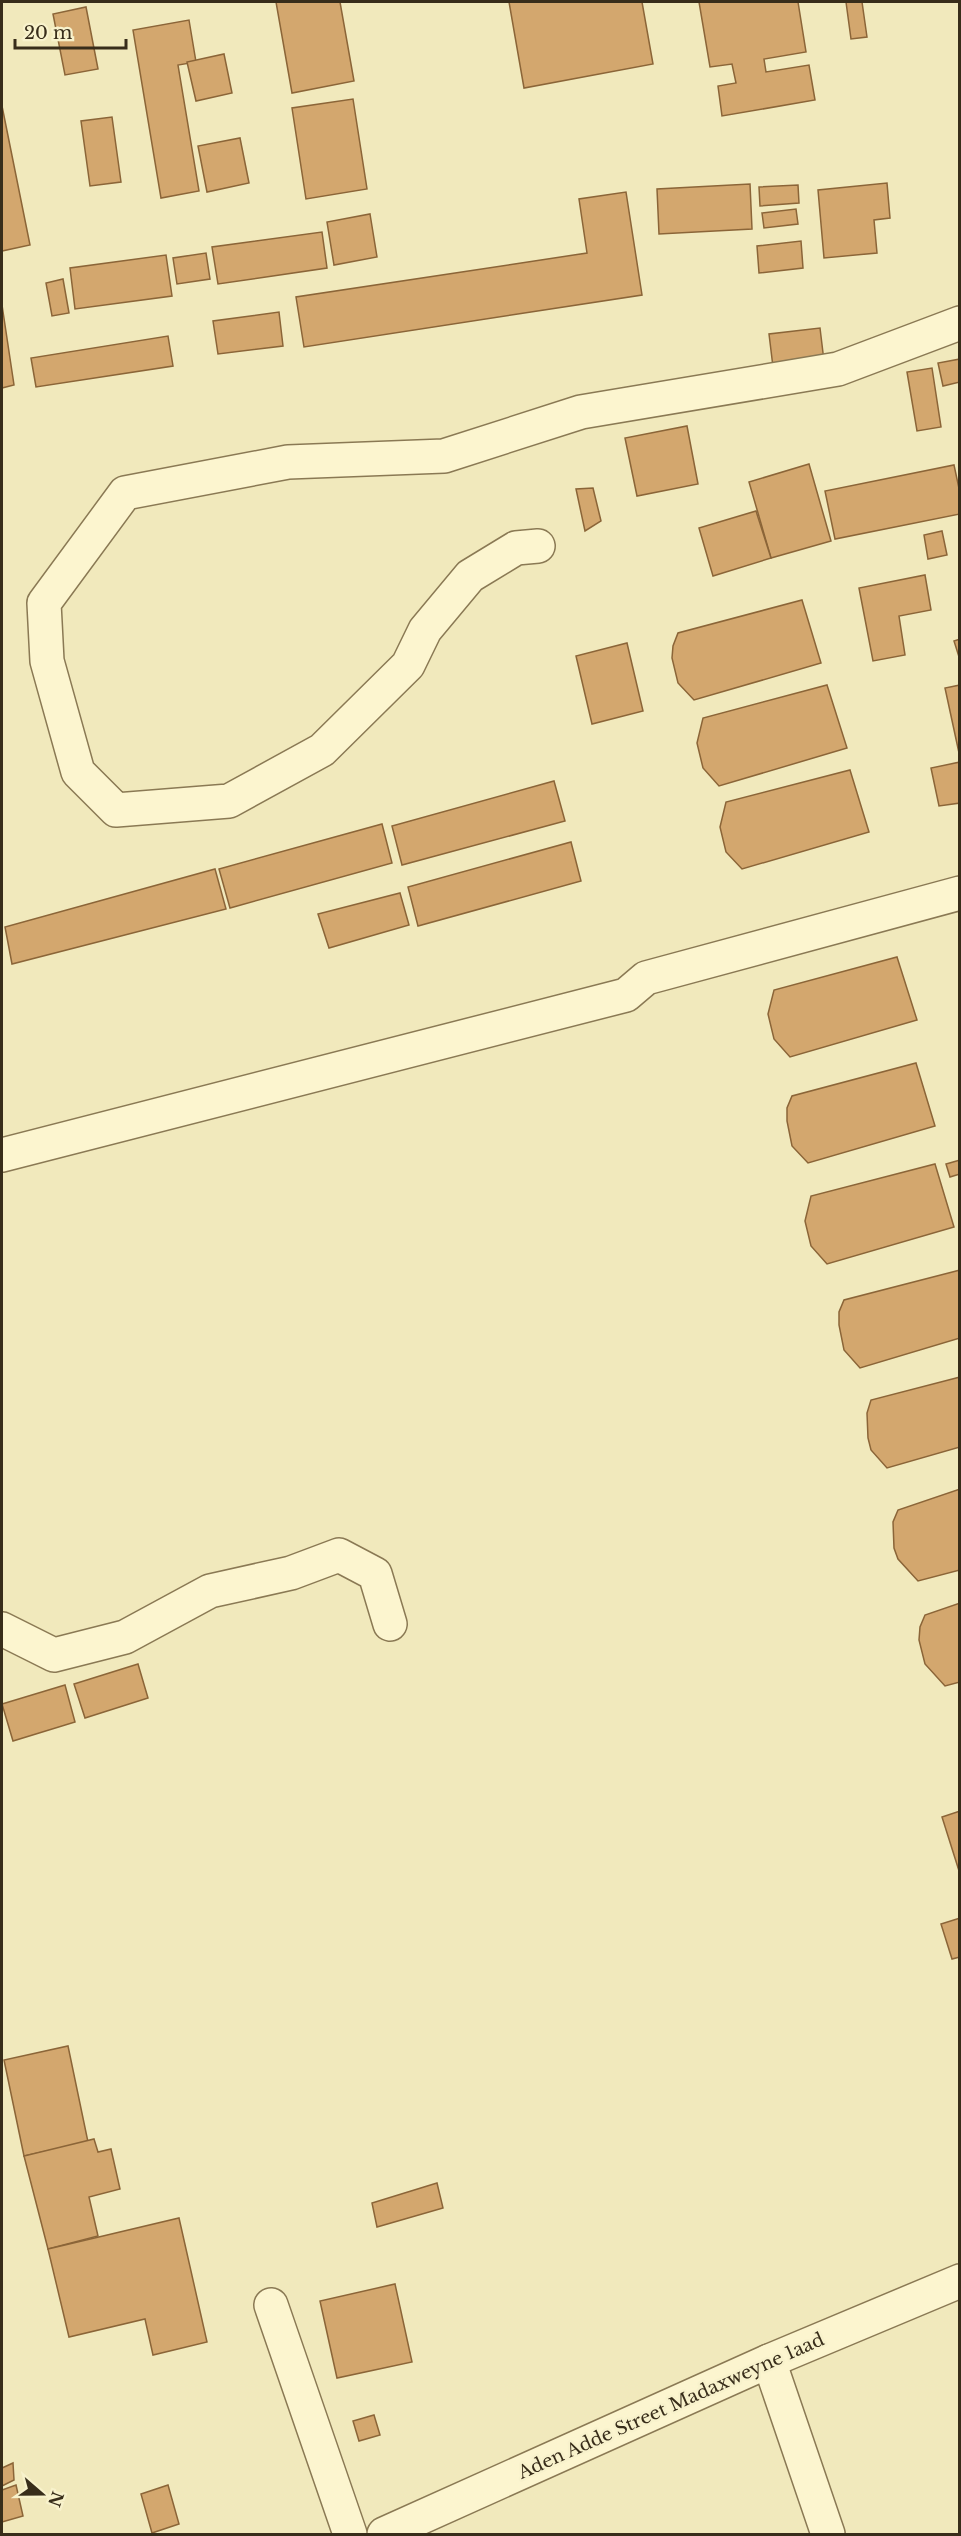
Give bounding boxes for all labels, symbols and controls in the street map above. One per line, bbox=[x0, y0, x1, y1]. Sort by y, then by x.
scale bar bbox=[15, 12, 126, 50]
text: 20 m bbox=[24, 22, 72, 44]
street label: Aden Adde Street Madaxweyne 1aad bbox=[514, 2328, 828, 2484]
north arrow bbox=[12, 2464, 72, 2524]
text: N bbox=[44, 2489, 68, 2510]

